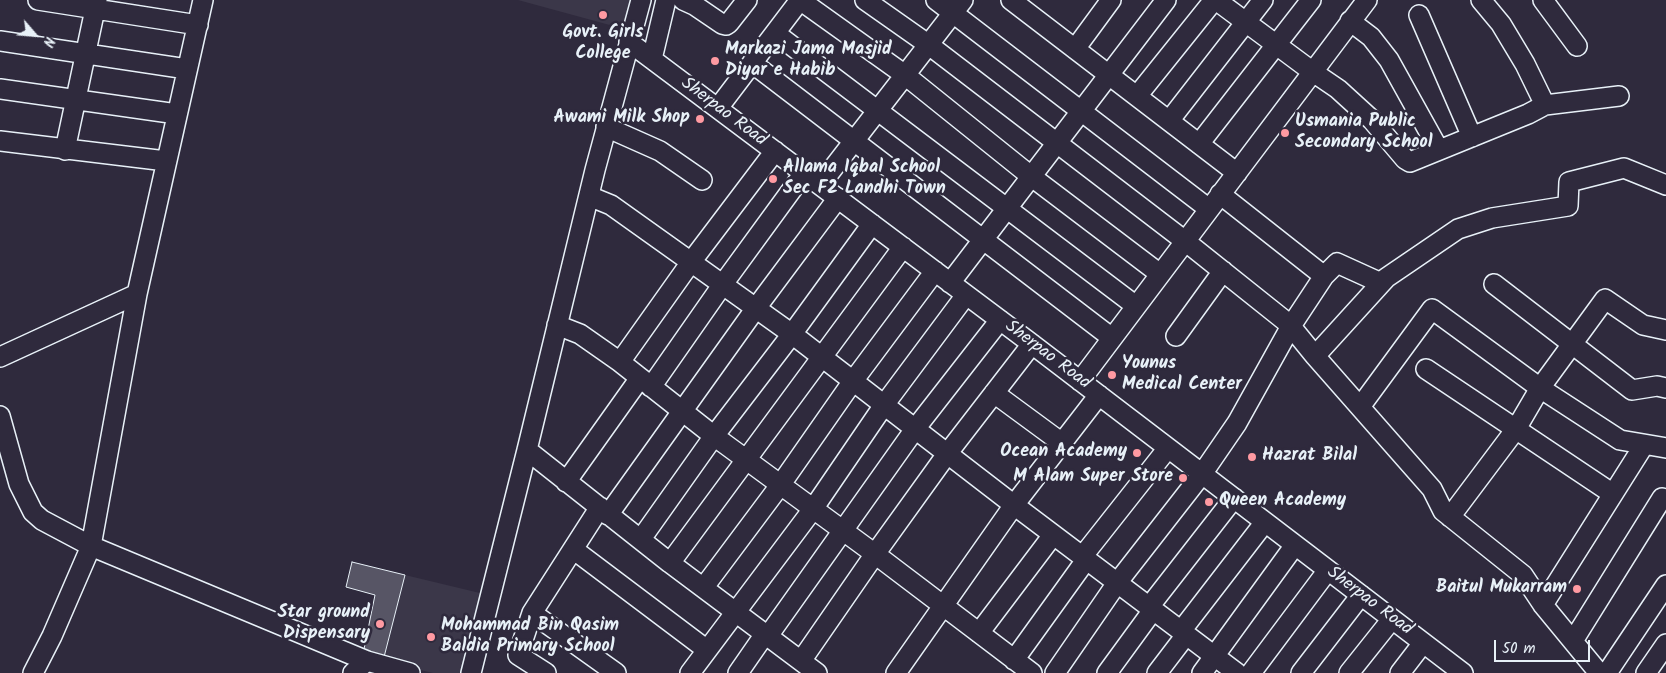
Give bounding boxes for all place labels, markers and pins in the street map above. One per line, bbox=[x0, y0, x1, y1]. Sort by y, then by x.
marker: Govt. Girls College bbox=[597, 9, 609, 21]
place label: Govt. Girls College bbox=[563, 23, 643, 66]
place label: Markazi Jama Masjid Diyar e Habib bbox=[725, 40, 892, 82]
marker: Markazi Jama Masjid Diyar e Habib bbox=[709, 55, 721, 67]
place label: Awami Milk Shop bbox=[554, 108, 690, 130]
place label: Usmania Public Secondary School bbox=[1295, 112, 1432, 154]
marker: Awami Milk Shop bbox=[694, 113, 706, 125]
marker: Usmania Public Secondary School bbox=[1279, 127, 1291, 139]
place label: Allama Iqbal School Sec F2 Landhi Town bbox=[783, 158, 946, 200]
marker: Allama Iqbal School Sec F2 Landhi Town bbox=[767, 173, 779, 185]
place label: Younus Medical Center bbox=[1122, 354, 1242, 396]
marker: Younus Medical Center bbox=[1106, 369, 1118, 381]
place label: Ocean Academy bbox=[1000, 442, 1127, 464]
place label: Hazrat Bilal bbox=[1262, 446, 1357, 468]
marker: Ocean Academy bbox=[1131, 447, 1143, 459]
marker: Hazrat Bilal bbox=[1246, 451, 1258, 463]
place label: M Alam Super Store bbox=[1013, 467, 1173, 489]
marker: M Alam Super Store bbox=[1177, 472, 1189, 484]
place label: Queen Academy bbox=[1219, 491, 1346, 513]
marker: Queen Academy bbox=[1203, 496, 1215, 508]
place label: Baitul Mukarram bbox=[1436, 578, 1567, 600]
marker: Baitul Mukarram bbox=[1571, 583, 1583, 595]
place label: Star ground Dispensary bbox=[278, 603, 370, 646]
place label: Mohammad Bin Qasim Baldia Primary School bbox=[441, 616, 619, 659]
marker: Star ground Dispensary bbox=[374, 618, 386, 630]
marker: Mohammad Bin Qasim Baldia Primary School bbox=[425, 631, 437, 643]

